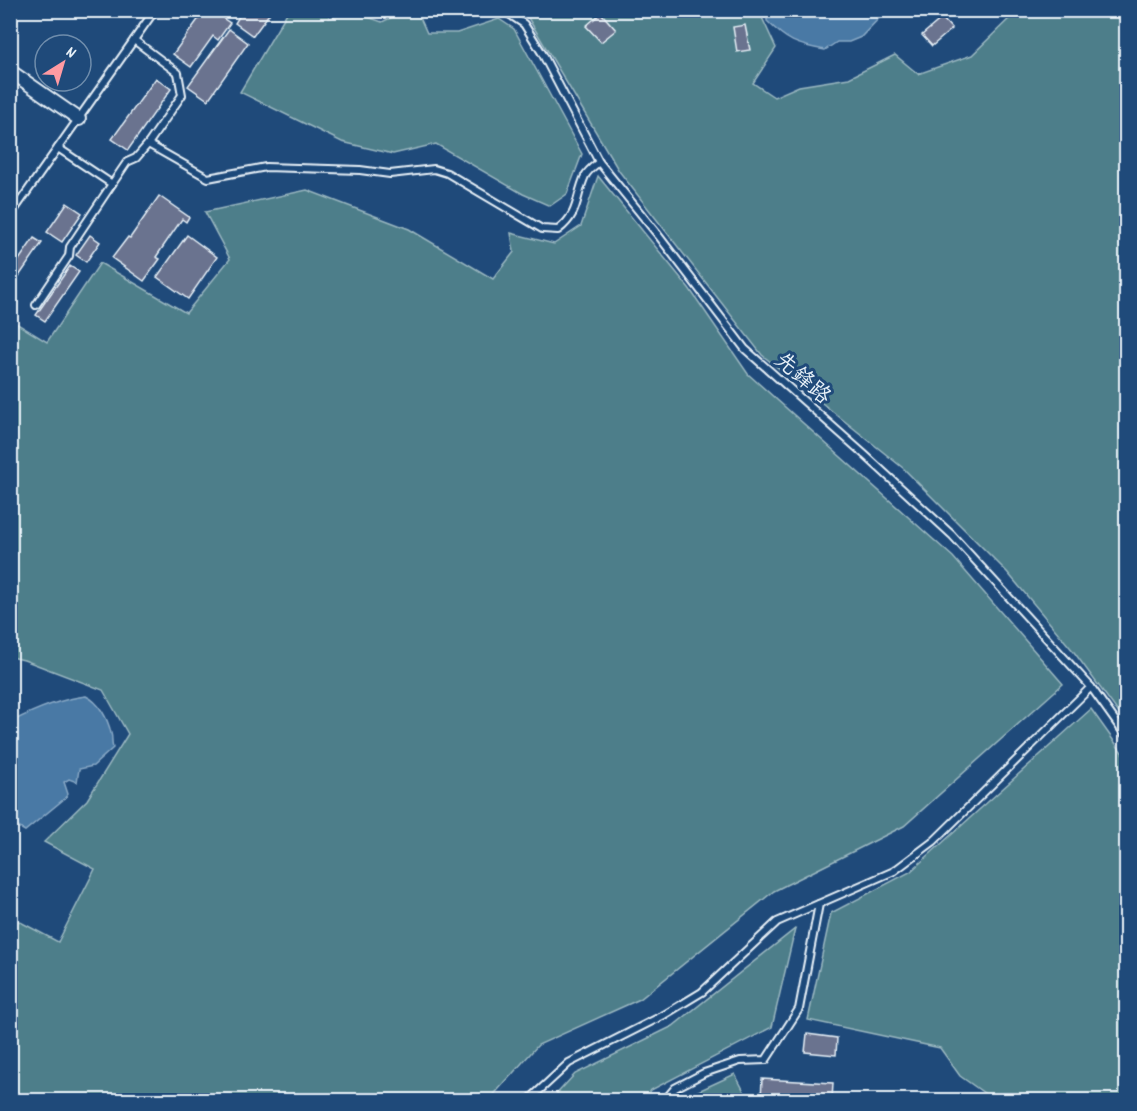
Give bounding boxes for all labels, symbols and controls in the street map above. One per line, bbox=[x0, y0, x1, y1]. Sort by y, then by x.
north arrow bbox=[33, 33, 93, 93]
text: N bbox=[60, 41, 81, 65]
street label: 先鋒路 bbox=[767, 346, 837, 413]

